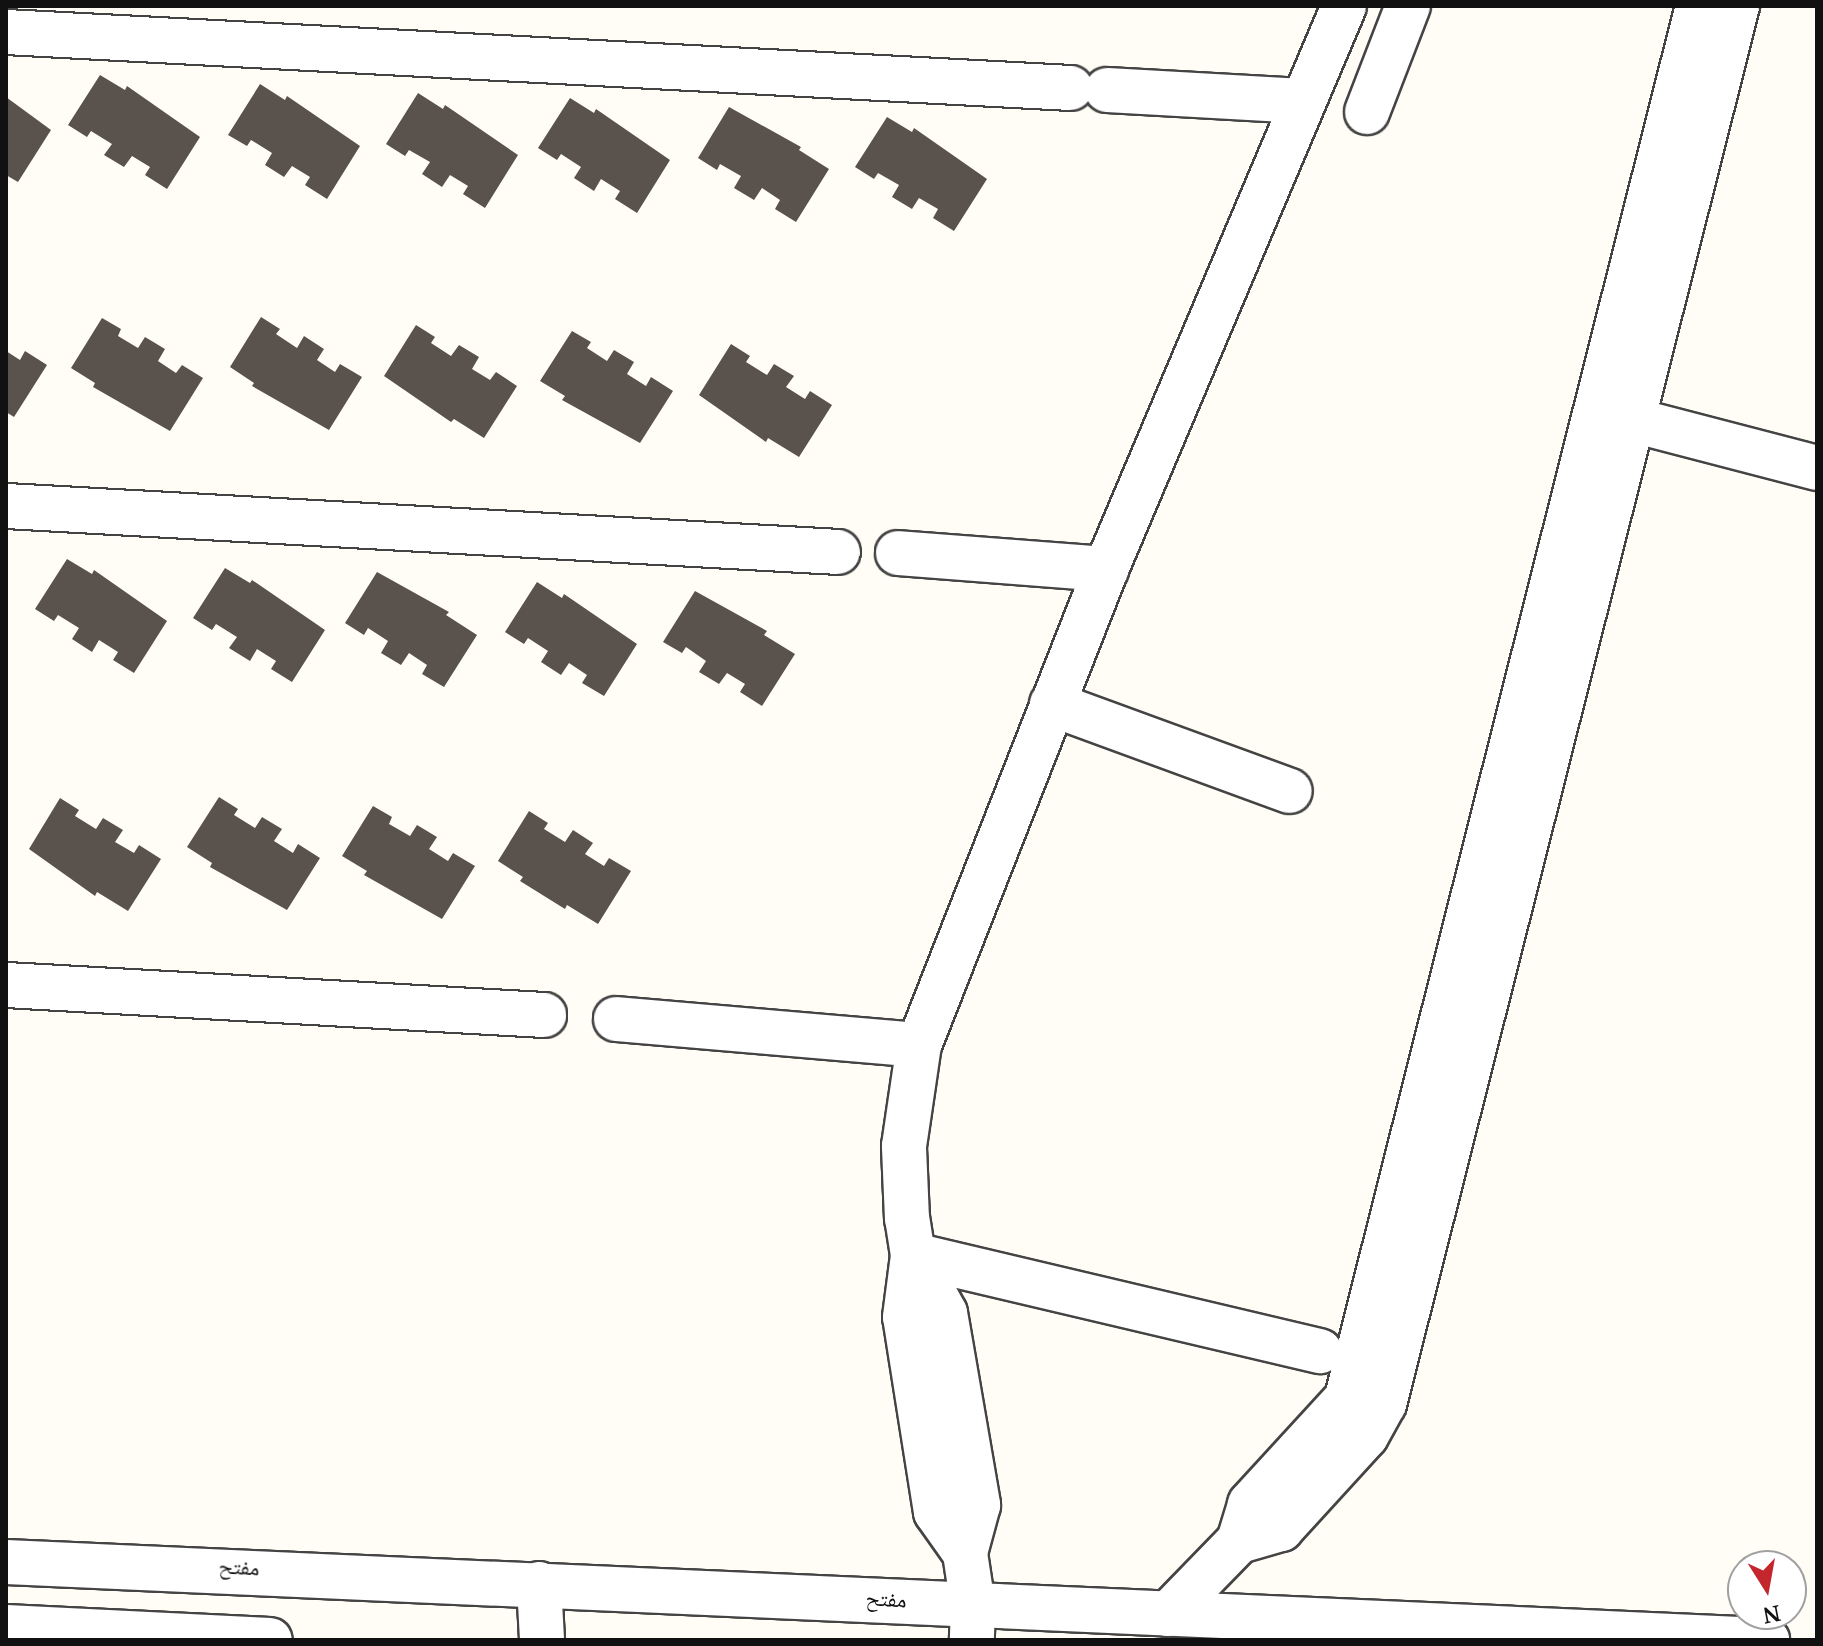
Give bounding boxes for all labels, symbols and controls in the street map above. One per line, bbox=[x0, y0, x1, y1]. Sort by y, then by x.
north arrow bbox=[1727, 1550, 1807, 1630]
street label: مفتح bbox=[218, 1556, 260, 1584]
street label: مفتح bbox=[865, 1588, 907, 1616]
text: N bbox=[1759, 1591, 1783, 1632]

